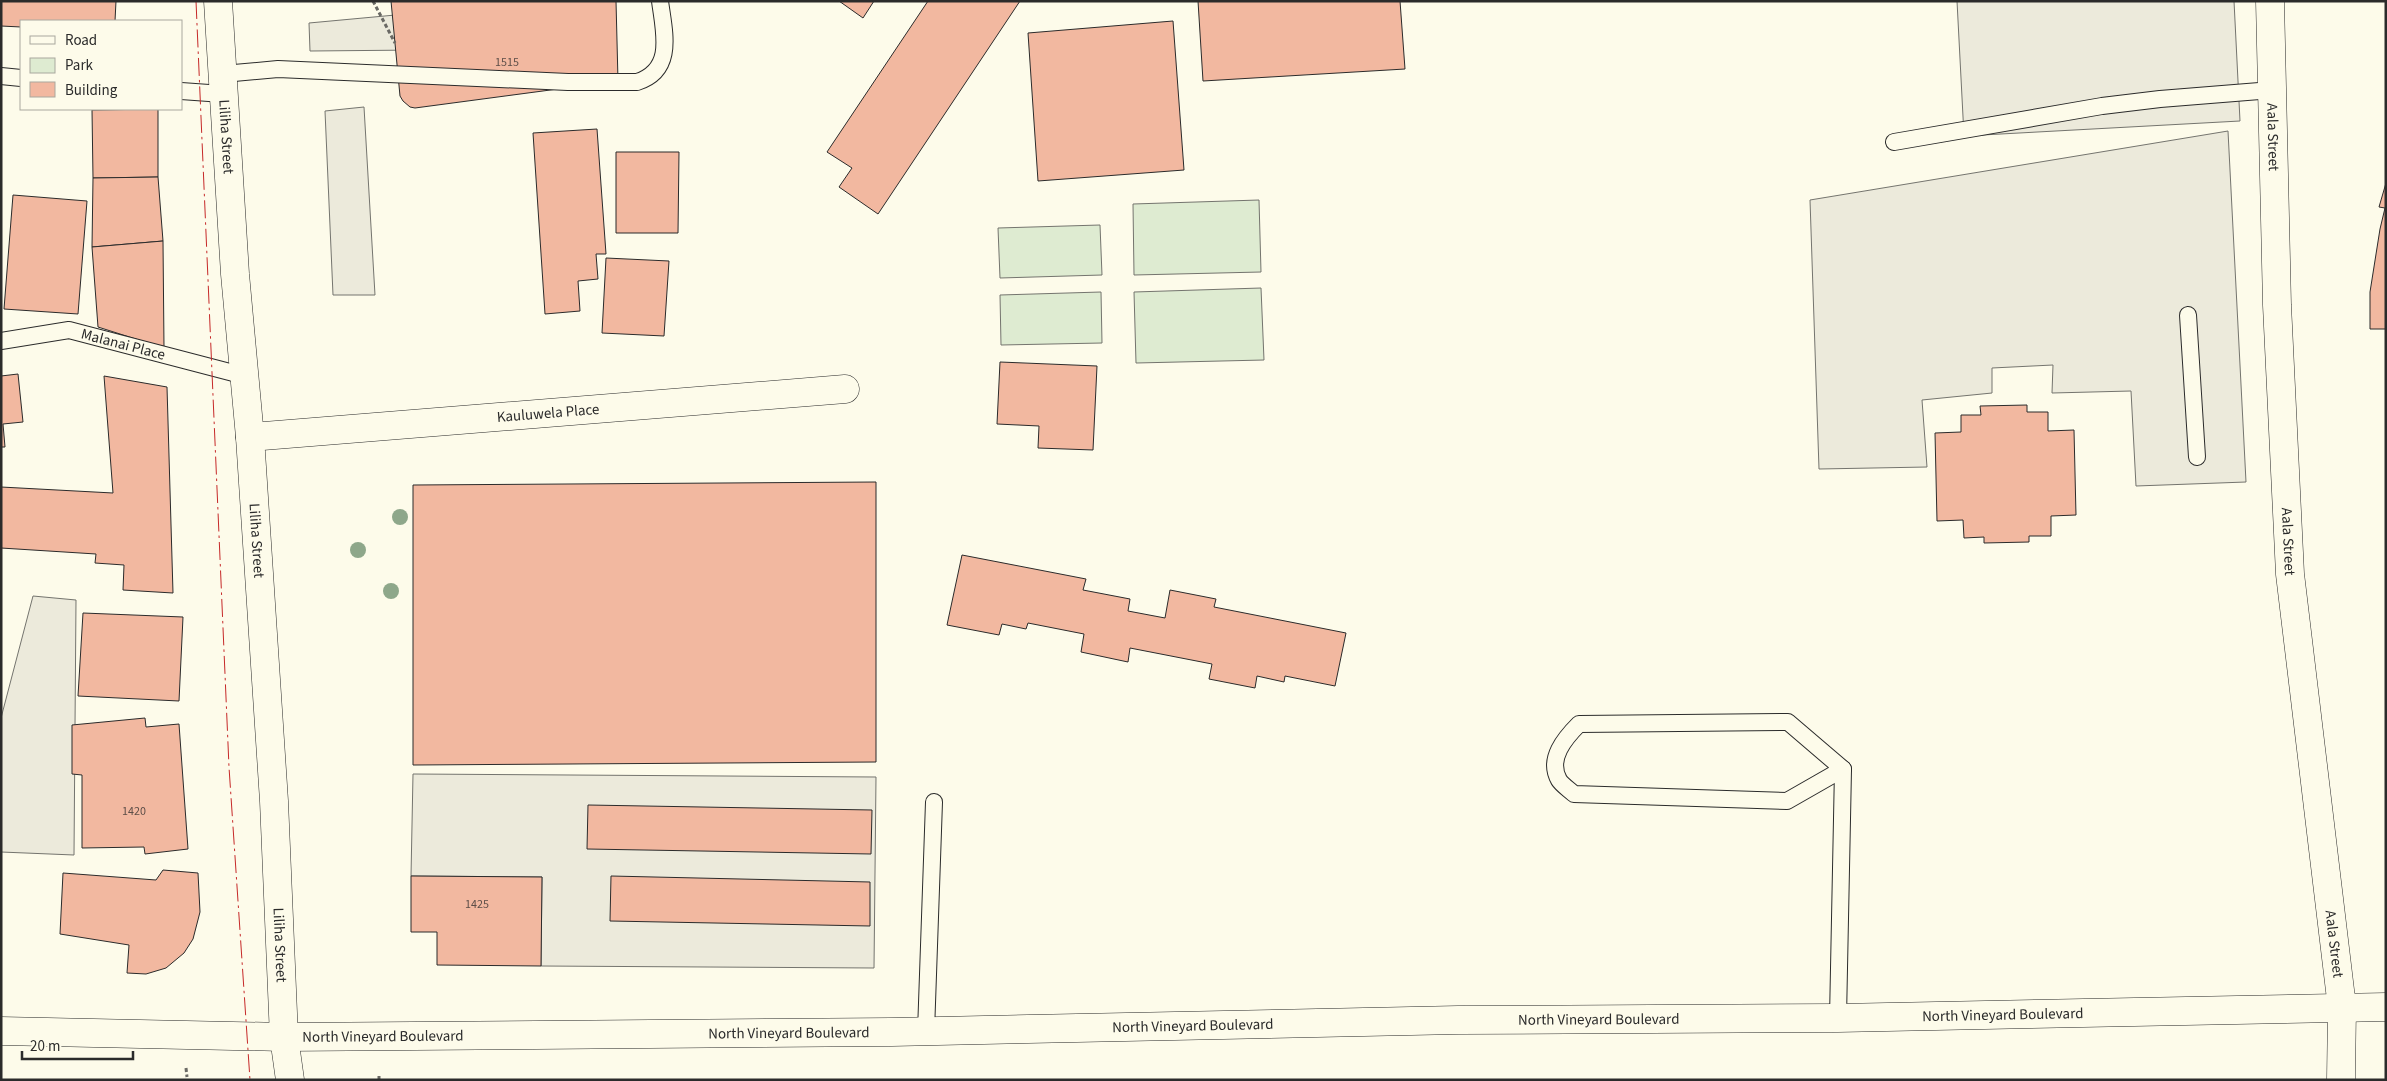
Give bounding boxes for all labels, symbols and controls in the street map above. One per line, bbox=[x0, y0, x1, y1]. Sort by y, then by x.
legend bbox=[20, 20, 182, 110]
text: Road bbox=[65, 30, 97, 51]
house number: 1515 bbox=[495, 54, 519, 71]
text: Park bbox=[65, 55, 94, 76]
text: Building bbox=[65, 80, 118, 101]
street label: Liliha Street bbox=[213, 99, 239, 175]
street label: Aala Street bbox=[2261, 103, 2284, 171]
street label: Malanai Place bbox=[79, 324, 168, 366]
street label: Kauluwela Place bbox=[496, 399, 600, 428]
street label: Liliha Street bbox=[243, 503, 269, 579]
street label: Aala Street bbox=[2276, 507, 2300, 576]
house number: 1420 bbox=[122, 803, 146, 820]
house number: 1425 bbox=[465, 896, 489, 913]
street label: Liliha Street bbox=[268, 907, 292, 983]
street label: Aala Street bbox=[2319, 909, 2348, 979]
street label: North Vineyard Boulevard bbox=[1922, 1003, 2084, 1027]
street label: North Vineyard Boulevard bbox=[1518, 1009, 1680, 1031]
street label: North Vineyard Boulevard bbox=[1112, 1014, 1274, 1038]
street label: North Vineyard Boulevard bbox=[708, 1022, 870, 1045]
street label: North Vineyard Boulevard bbox=[302, 1026, 464, 1048]
scale bar bbox=[22, 1028, 134, 1060]
text: 20 m bbox=[30, 1036, 60, 1057]

